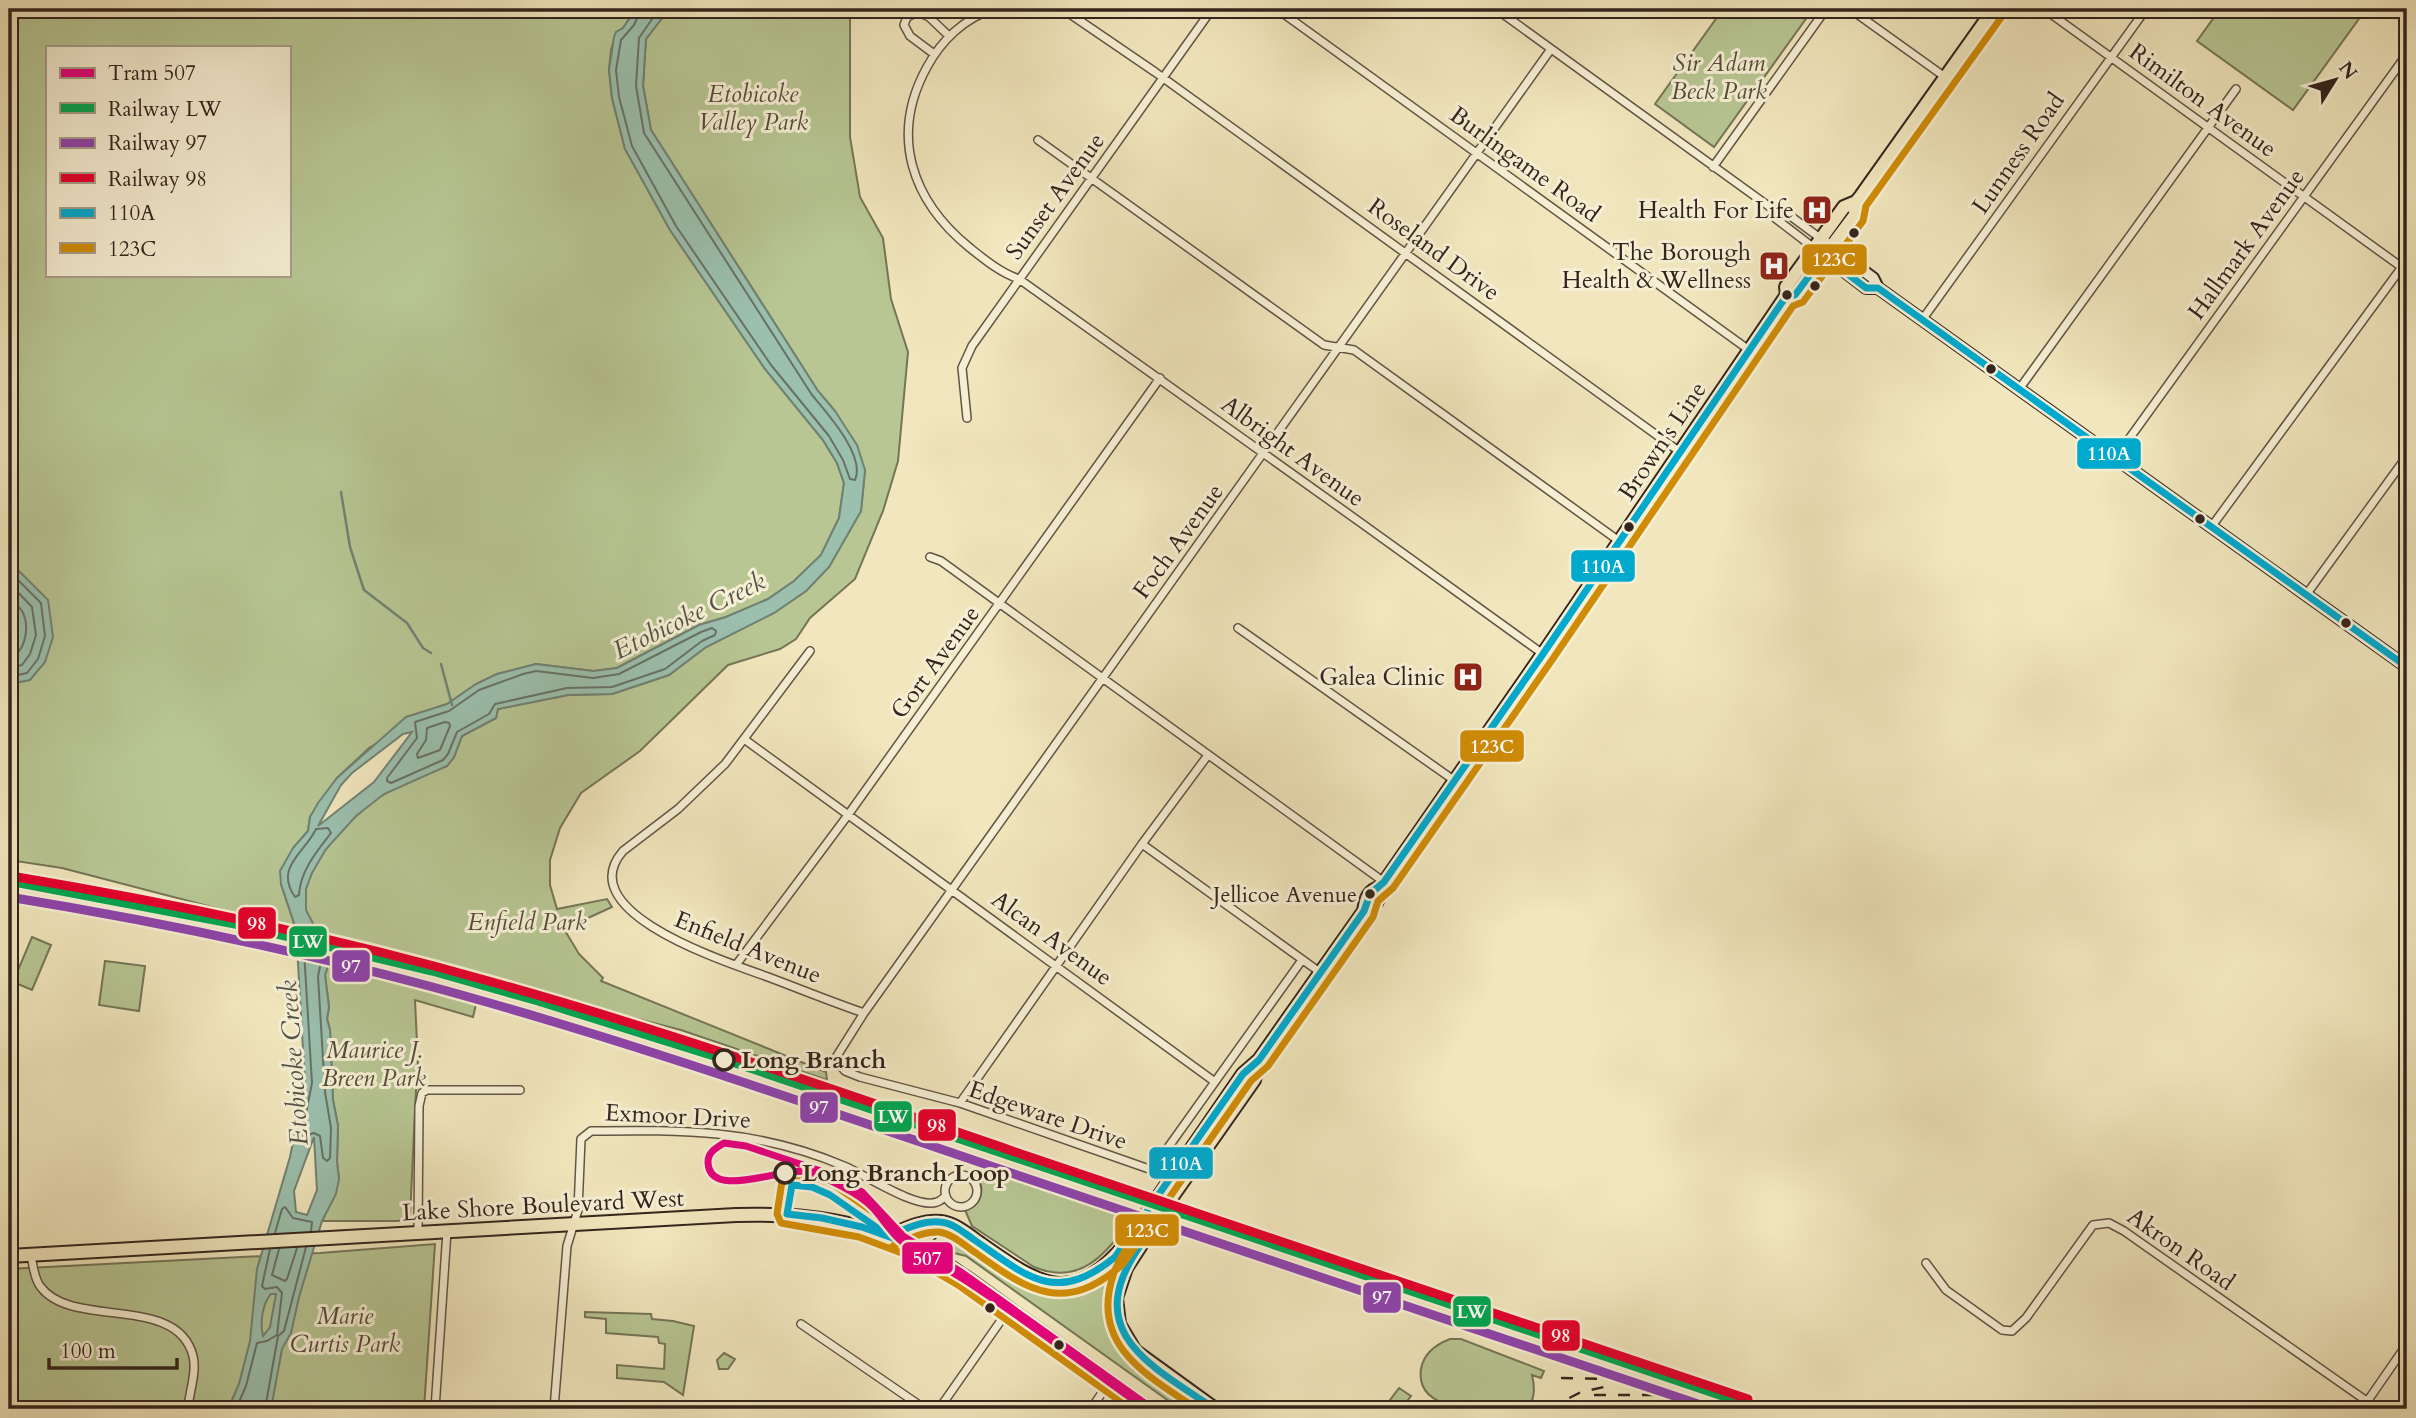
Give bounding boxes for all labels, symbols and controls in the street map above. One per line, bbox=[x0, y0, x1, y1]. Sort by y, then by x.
street label: Rimilton Avenue bbox=[2122, 36, 2283, 165]
legend bbox=[46, 46, 290, 276]
north arrow bbox=[2300, 46, 2370, 116]
park label: Sir Adam Beck Park bbox=[1671, 47, 1767, 108]
text: N bbox=[2332, 56, 2363, 85]
text: Tram 507 bbox=[108, 59, 196, 88]
park label: Etobicoke Valley Park bbox=[698, 78, 808, 139]
street label: Lunness Road bbox=[1964, 86, 2073, 221]
text: Railway LW bbox=[108, 95, 222, 124]
street label: Burlingame Road bbox=[1443, 98, 1607, 230]
street label: Sunset Avenue bbox=[998, 126, 1113, 267]
text: Railway 97 bbox=[108, 129, 207, 158]
street label: Hallmark Avenue bbox=[2180, 162, 2312, 326]
text: Railway 98 bbox=[108, 165, 207, 194]
street label: Roseland Drive bbox=[1361, 190, 1506, 309]
hospital icon: Health For Life bbox=[1800, 193, 1834, 227]
place label: Health For Life bbox=[1638, 194, 1794, 227]
text: 110A bbox=[108, 199, 155, 228]
unlabelled marker bbox=[1847, 226, 1861, 240]
text: 123C bbox=[108, 235, 156, 264]
place label: The Borough Health & Wellness bbox=[1562, 236, 1751, 297]
line badge: 123C bbox=[1801, 243, 1868, 276]
text: 123C bbox=[1812, 247, 1856, 273]
hospital icon: The Borough Health & Wellness bbox=[1757, 249, 1791, 283]
unlabelled marker bbox=[1808, 279, 1822, 293]
unlabelled marker bbox=[1780, 288, 1794, 302]
unlabelled marker bbox=[1984, 362, 1998, 376]
street label: Brown's Line bbox=[1611, 375, 1714, 507]
street label: Albright Avenue bbox=[1214, 388, 1371, 515]
line badge: 110A bbox=[2076, 437, 2142, 470]
text: 110A bbox=[2087, 441, 2131, 467]
street label: Foch Avenue bbox=[1125, 477, 1231, 606]
unlabelled marker bbox=[2193, 512, 2207, 526]
unlabelled marker bbox=[1622, 520, 1636, 534]
line badge: 110A bbox=[1570, 549, 1636, 583]
text: 110A bbox=[1581, 554, 1625, 580]
water label: Etobicoke Creek bbox=[607, 563, 771, 667]
street label: Gort Avenue bbox=[883, 599, 988, 726]
unlabelled marker bbox=[2339, 616, 2353, 630]
hospital icon: Galea Clinic bbox=[1451, 660, 1485, 694]
place label: Galea Clinic bbox=[1319, 661, 1445, 694]
line badge: 123C bbox=[1459, 729, 1525, 763]
text: 123C bbox=[1470, 734, 1514, 760]
place label: Jellicoe Avenue bbox=[1210, 880, 1357, 910]
street label: Alcan Avenue bbox=[984, 883, 1119, 994]
marker: Jellicoe Avenue bbox=[1363, 887, 1377, 901]
street label: Enfield Avenue bbox=[669, 903, 826, 992]
line badge: 98 bbox=[237, 906, 277, 940]
park label: Enfield Park bbox=[467, 906, 587, 939]
text: 98 bbox=[247, 911, 267, 937]
line badge: LW bbox=[288, 925, 328, 958]
text: LW bbox=[292, 929, 324, 955]
line badge: 97 bbox=[331, 949, 371, 983]
text: 97 bbox=[341, 954, 361, 980]
water label: Etobicoke Creek bbox=[270, 979, 317, 1147]
park label: Maurice J. Breen Park bbox=[322, 1034, 426, 1095]
place label: Long Branch bbox=[741, 1044, 886, 1077]
marker: Long Branch bbox=[713, 1049, 735, 1071]
street label: Edgeware Drive bbox=[964, 1073, 1132, 1158]
line badge: 97 bbox=[799, 1091, 839, 1124]
text: 97 bbox=[809, 1095, 829, 1121]
street label: Exmoor Drive bbox=[604, 1096, 752, 1137]
line badge: LW bbox=[873, 1100, 913, 1133]
text: LW bbox=[877, 1104, 909, 1130]
line badge: 98 bbox=[917, 1108, 957, 1142]
text: 98 bbox=[927, 1113, 947, 1139]
line badge: 110A bbox=[1148, 1146, 1214, 1180]
text: 110A bbox=[1159, 1151, 1203, 1177]
place label: Long Branch Loop bbox=[802, 1157, 1010, 1190]
marker: Long Branch Loop bbox=[774, 1162, 796, 1184]
street label: Lake Shore Boulevard West bbox=[401, 1182, 685, 1229]
street label: Akron Road bbox=[2120, 1200, 2241, 1299]
line badge: 123C bbox=[1114, 1213, 1180, 1247]
text: 123C bbox=[1125, 1218, 1169, 1244]
line badge: 507 bbox=[901, 1241, 954, 1275]
text: 507 bbox=[912, 1246, 942, 1272]
line badge: 97 bbox=[1362, 1281, 1402, 1314]
text: 97 bbox=[1372, 1285, 1392, 1311]
line badge: LW bbox=[1452, 1295, 1492, 1328]
text: LW bbox=[1456, 1299, 1488, 1325]
park label: Marie Curtis Park bbox=[290, 1300, 400, 1361]
unlabelled marker bbox=[983, 1301, 997, 1315]
line badge: 98 bbox=[1541, 1319, 1581, 1352]
text: 98 bbox=[1551, 1323, 1571, 1349]
scale bar bbox=[49, 1327, 177, 1371]
text: 100 m bbox=[60, 1337, 116, 1366]
unlabelled marker bbox=[1052, 1338, 1066, 1352]

